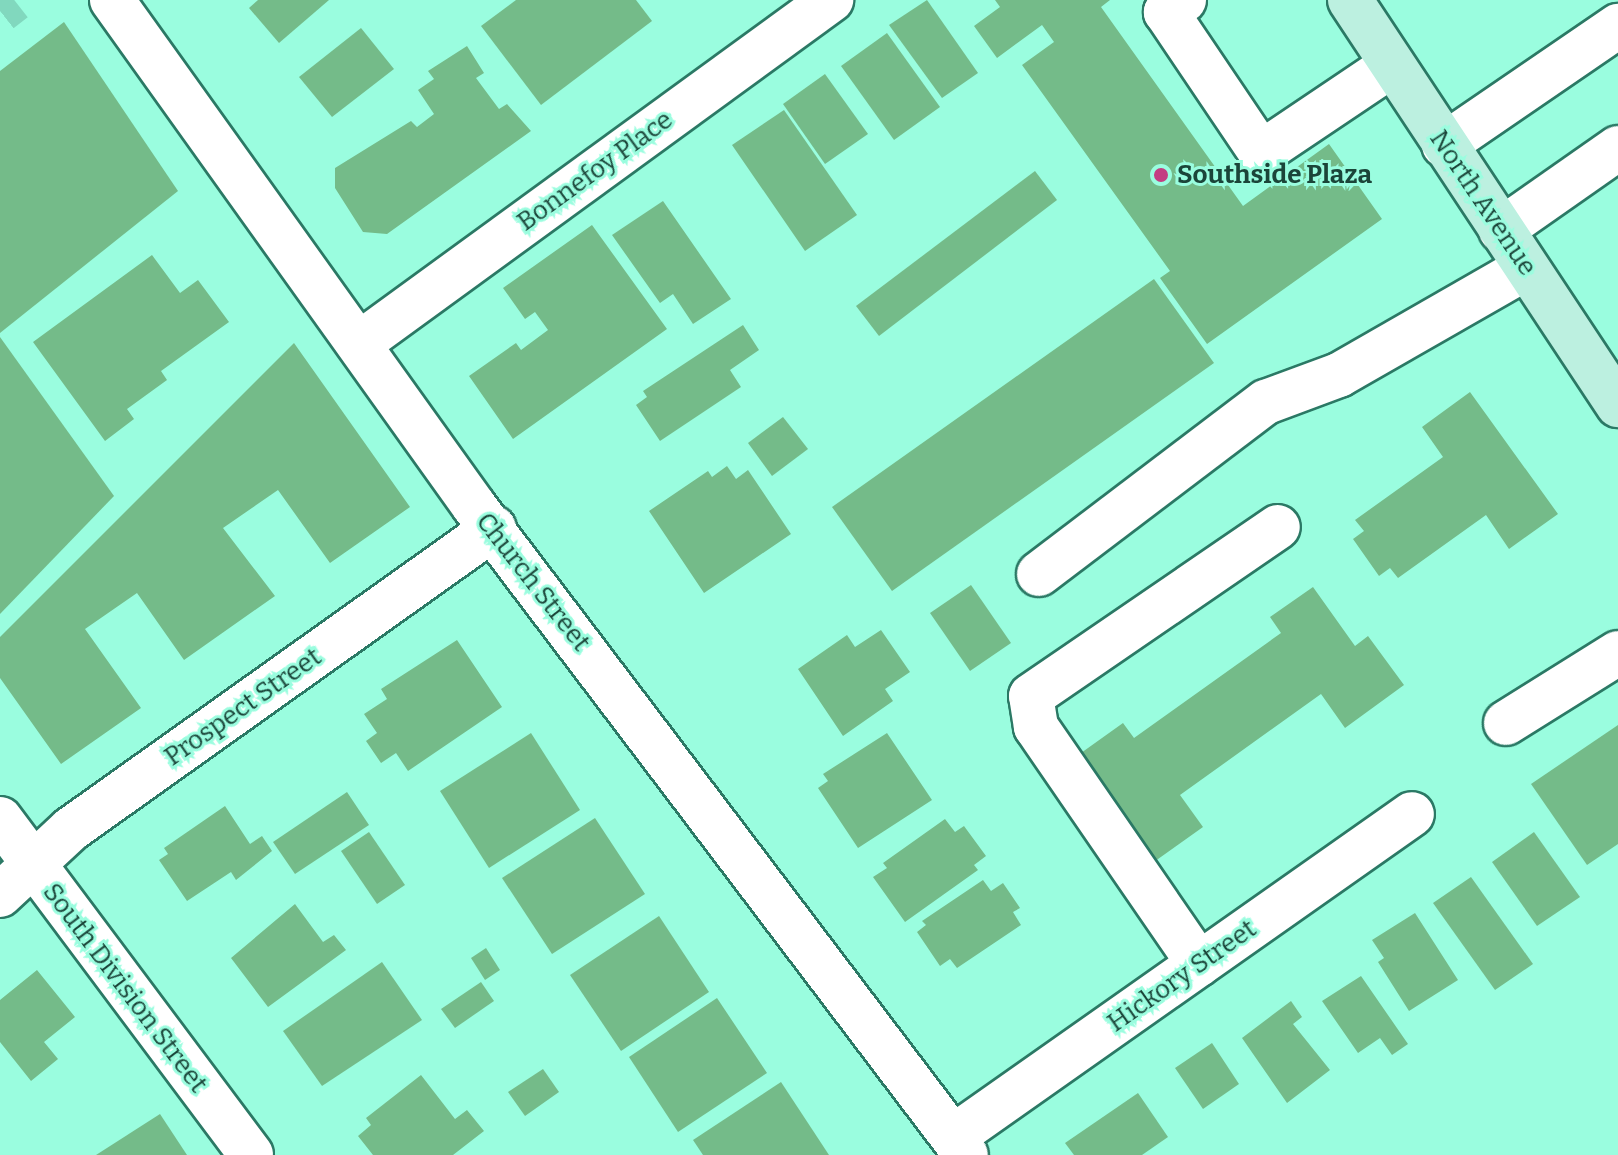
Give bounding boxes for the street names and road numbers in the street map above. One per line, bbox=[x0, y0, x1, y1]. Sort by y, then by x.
street label: Bonnefoy Place bbox=[511, 104, 679, 238]
street label: North Avenue bbox=[1423, 124, 1543, 282]
street label: Church Street bbox=[469, 507, 597, 657]
street label: Prospect Street bbox=[159, 641, 327, 773]
street label: South Division Street bbox=[36, 877, 214, 1099]
street label: Hickory Street bbox=[1102, 913, 1262, 1039]

